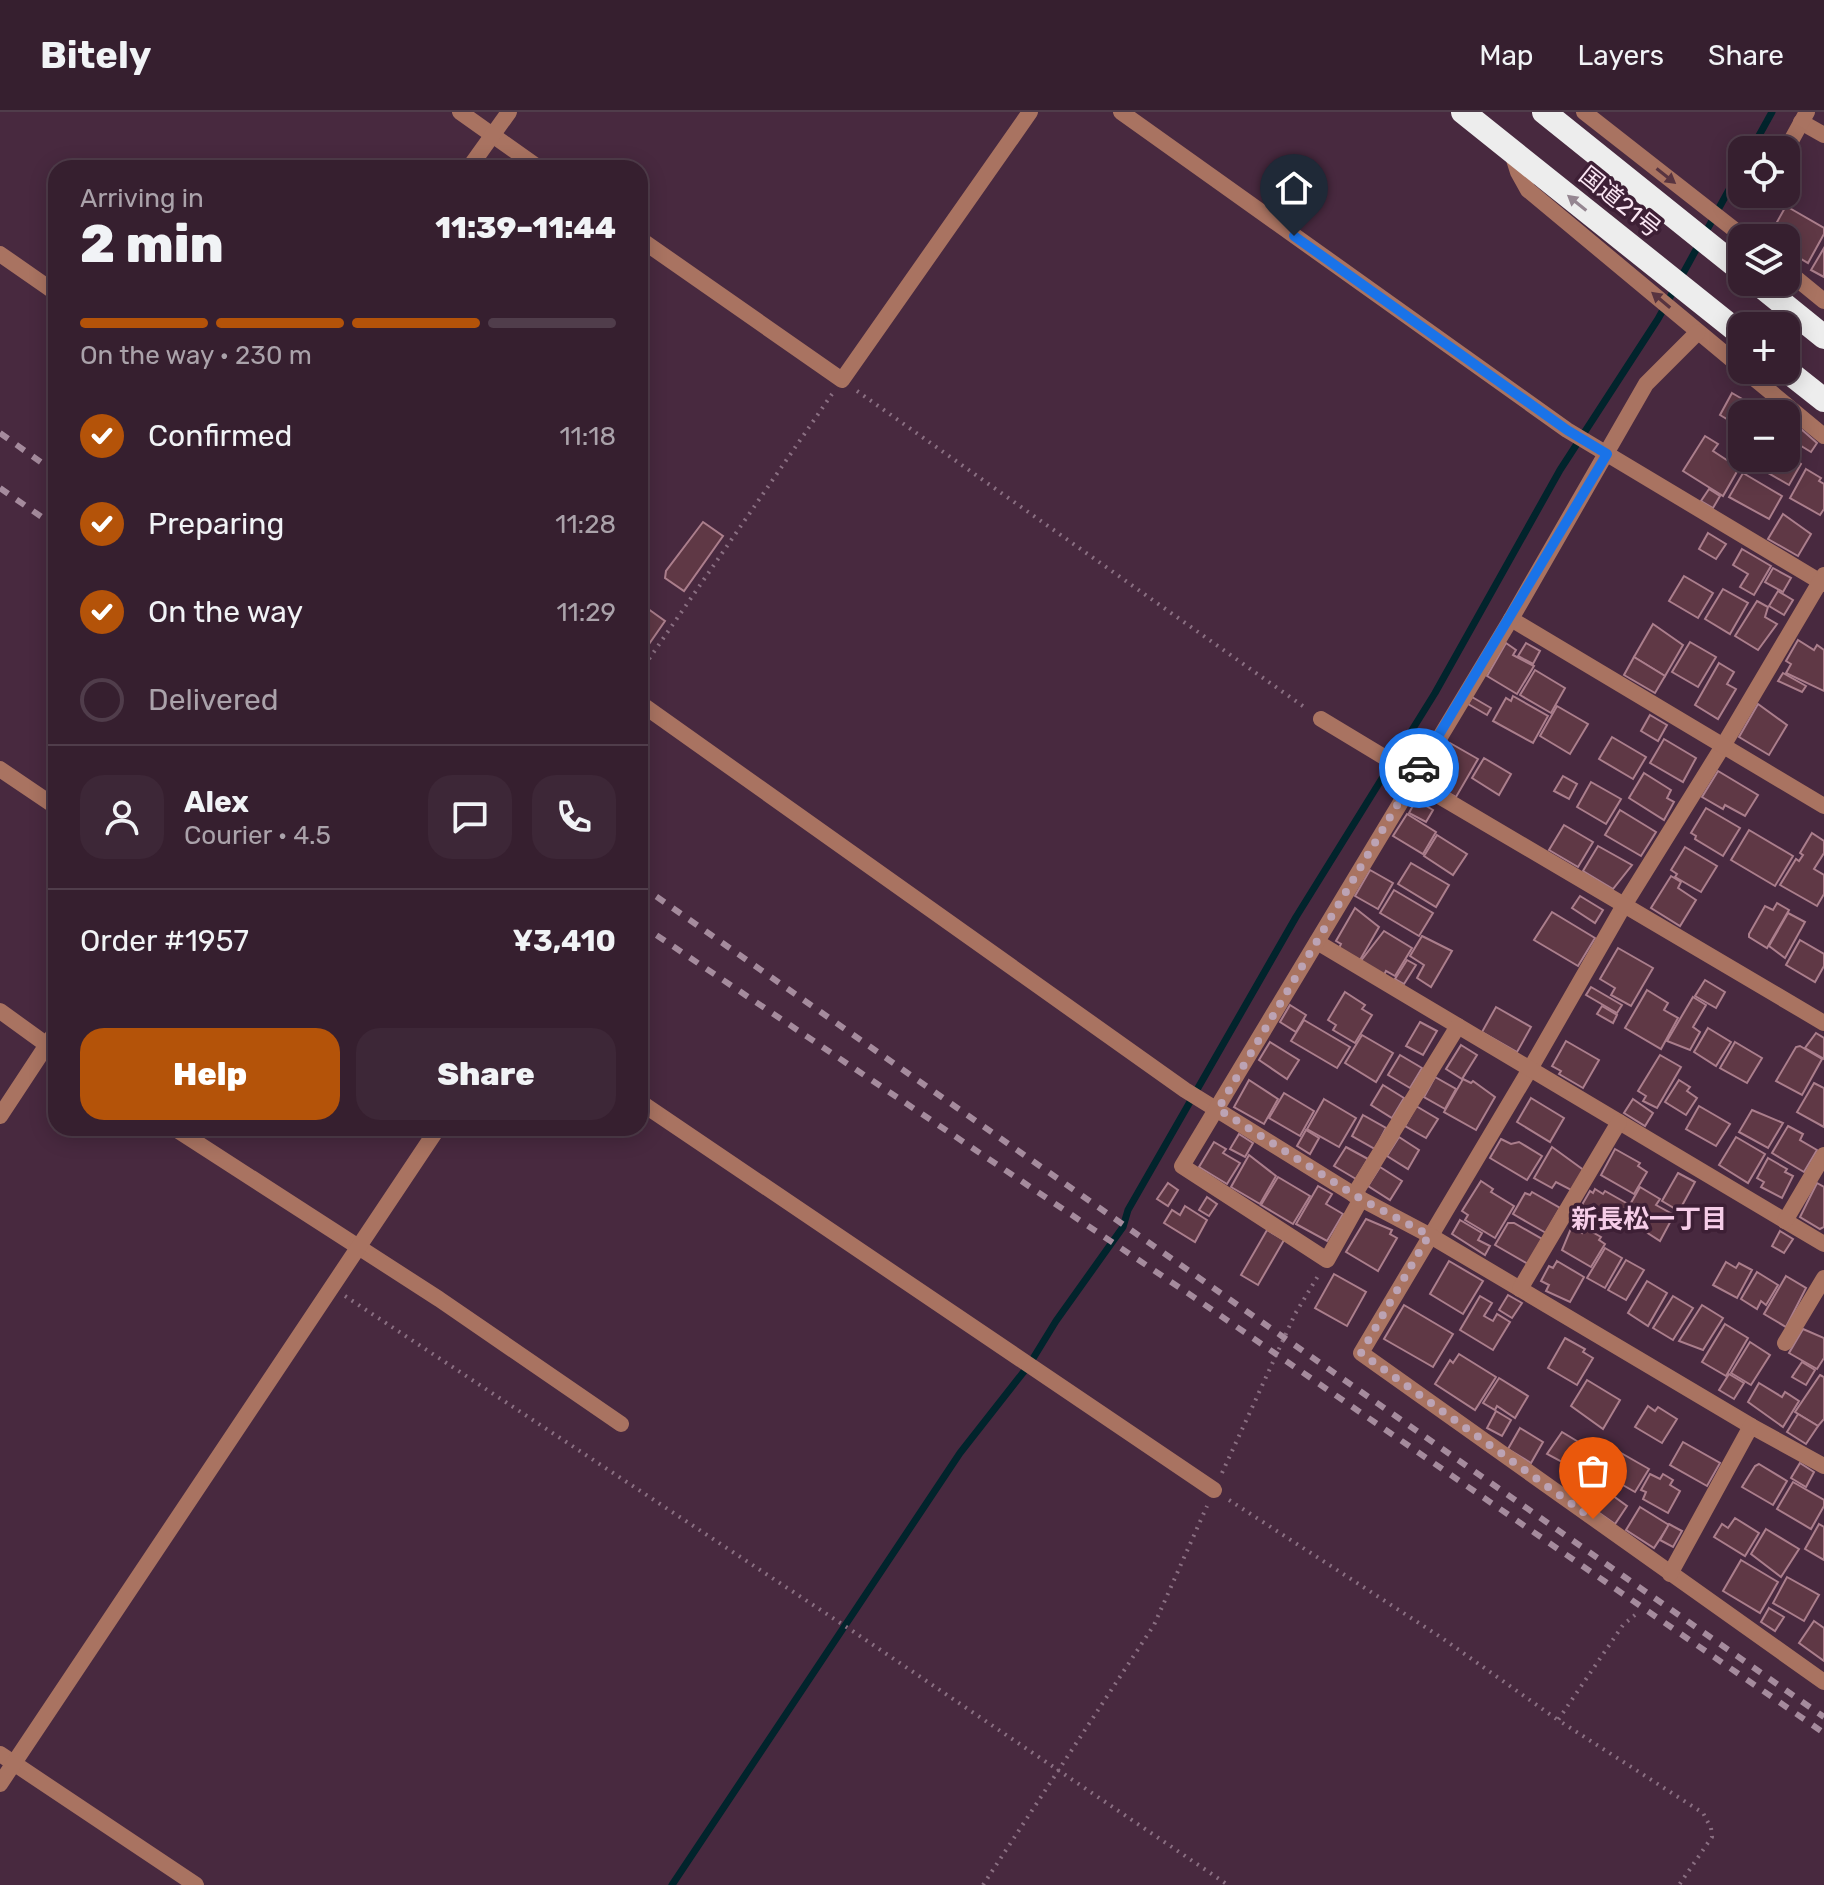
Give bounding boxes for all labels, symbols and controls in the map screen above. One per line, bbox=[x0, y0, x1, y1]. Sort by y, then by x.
text: Bitely bbox=[40, 32, 152, 78]
text: Map bbox=[1479, 39, 1534, 72]
text: Layers bbox=[1578, 39, 1664, 72]
text: Share bbox=[1708, 39, 1784, 72]
map controls bbox=[1728, 136, 1800, 472]
button: locate bbox=[1728, 136, 1800, 208]
pin bbox=[1260, 154, 1328, 236]
street label: 国道21号 bbox=[1574, 161, 1666, 243]
icon: home bbox=[1272, 166, 1316, 210]
one-way arrow bbox=[1656, 167, 1676, 183]
text: Arriving in bbox=[80, 183, 204, 214]
one-way arrow bbox=[1567, 196, 1587, 212]
text: 11:39–11:44 bbox=[435, 210, 616, 246]
text: 2 min bbox=[80, 213, 224, 275]
button: layers bbox=[1728, 224, 1800, 296]
one-way arrow bbox=[1651, 292, 1671, 309]
button: + bbox=[1728, 312, 1800, 384]
text: On the way · 230 m bbox=[80, 340, 312, 371]
button: − bbox=[1728, 400, 1800, 472]
icon: check bbox=[80, 414, 124, 458]
text: Confirmed bbox=[148, 418, 292, 454]
text: 11:18 bbox=[559, 421, 616, 452]
icon: check bbox=[80, 502, 124, 546]
text: Preparing bbox=[148, 506, 284, 542]
text: 11:28 bbox=[555, 509, 616, 540]
icon: check bbox=[80, 590, 124, 634]
text: On the way bbox=[148, 594, 303, 630]
text: 11:29 bbox=[556, 597, 616, 628]
text: Delivered bbox=[148, 682, 279, 718]
courier bbox=[1379, 728, 1459, 808]
icon: car bbox=[1397, 746, 1441, 790]
button: person bbox=[80, 775, 164, 859]
button: chat bbox=[428, 775, 512, 859]
button: phone bbox=[532, 775, 616, 859]
text: Alex bbox=[184, 784, 249, 820]
text: Courier · 4.5 bbox=[184, 820, 331, 851]
text: Order #1957 bbox=[80, 923, 249, 959]
text: ¥3,410 bbox=[512, 923, 616, 959]
button: Help bbox=[80, 1028, 340, 1120]
button: Share bbox=[356, 1028, 616, 1120]
district label: 新長松一丁目 bbox=[1571, 1204, 1727, 1235]
pin bbox=[1559, 1437, 1627, 1519]
icon: bag bbox=[1571, 1449, 1615, 1493]

